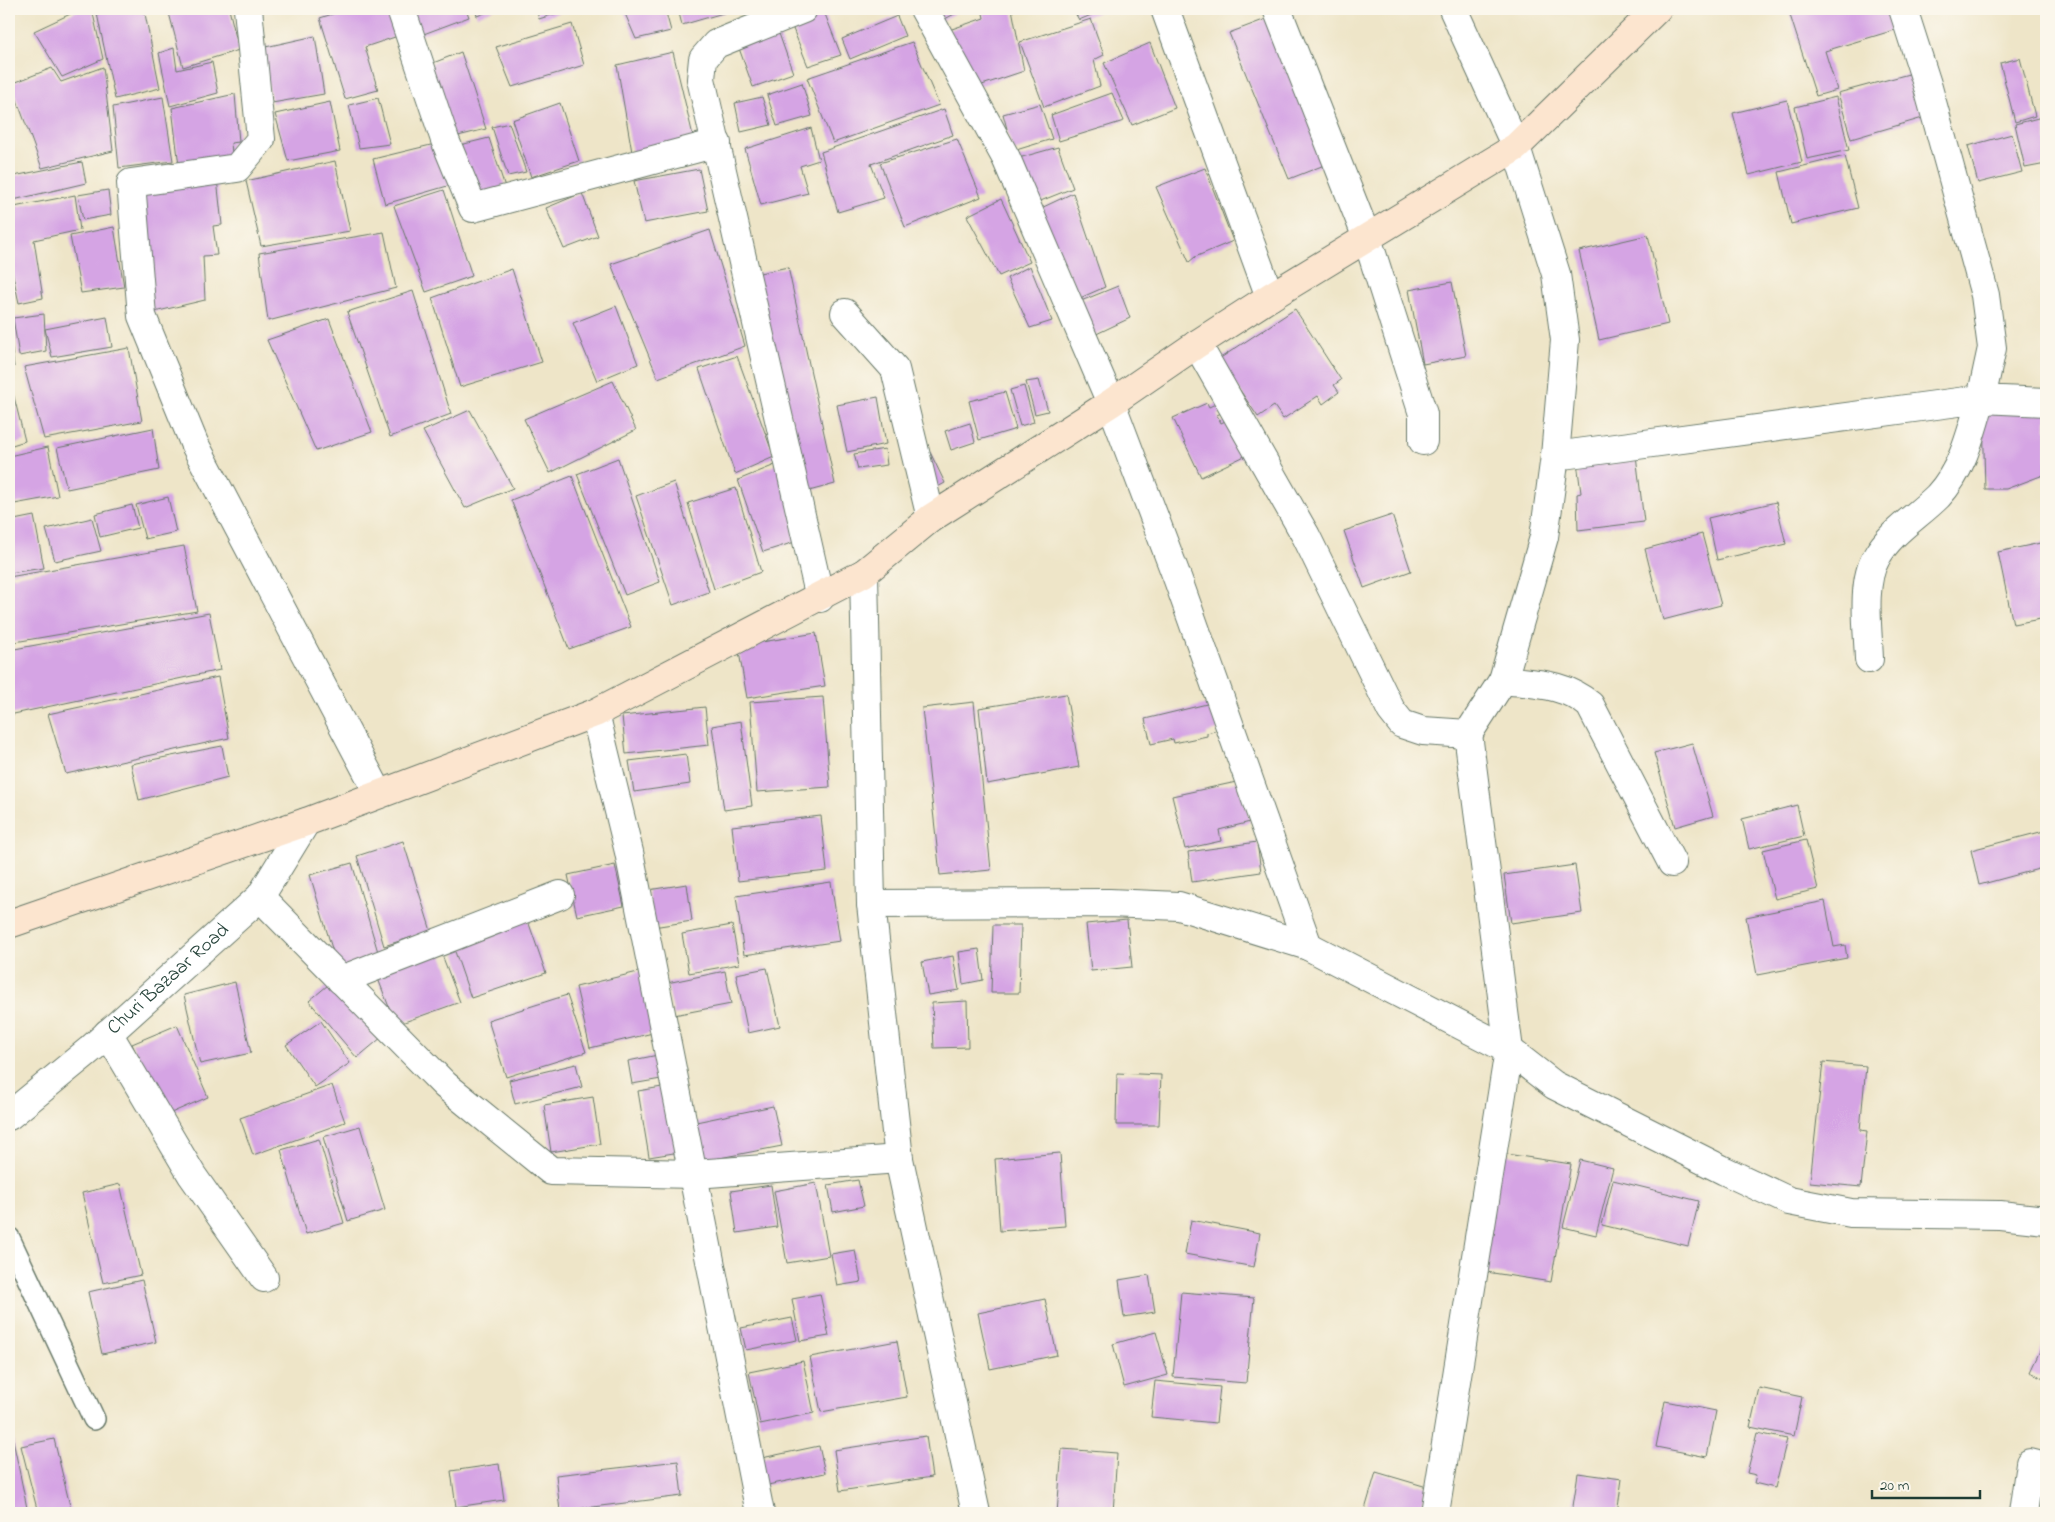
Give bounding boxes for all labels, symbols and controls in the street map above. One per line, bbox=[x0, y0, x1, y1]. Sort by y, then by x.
street label: Churi Bazaar Road bbox=[101, 917, 236, 1042]
scale bar bbox=[1872, 1467, 1980, 1499]
text: 20 m bbox=[1880, 1475, 1910, 1497]

